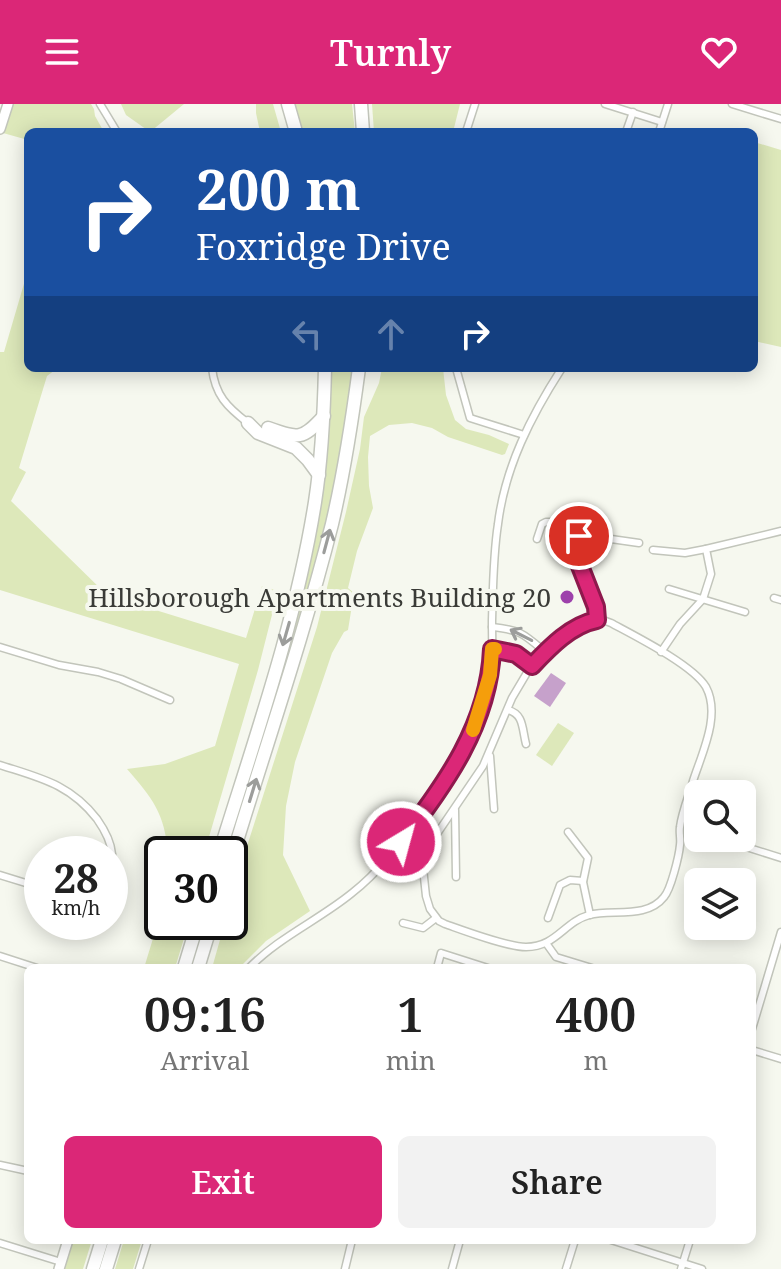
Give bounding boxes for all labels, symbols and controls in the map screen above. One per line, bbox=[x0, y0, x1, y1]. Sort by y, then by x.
text: Turnly bbox=[330, 28, 451, 77]
icon: menu bbox=[40, 30, 84, 74]
icon: heart bbox=[697, 30, 741, 74]
text: 200 m bbox=[196, 150, 361, 226]
icon: right bbox=[64, 160, 168, 264]
text: Foxridge Drive bbox=[196, 222, 451, 271]
icon: left bbox=[285, 312, 329, 356]
icon: ahead bbox=[369, 312, 413, 356]
icon: right bbox=[453, 312, 497, 356]
pin bbox=[545, 502, 613, 570]
icon: arrive bbox=[557, 514, 601, 558]
one-way arrow bbox=[321, 528, 336, 554]
place label: Hillsborough Apartments Building 20 bbox=[88, 579, 551, 615]
marker: Hillsborough Apartments Building 20 bbox=[558, 588, 576, 606]
one-way arrow bbox=[278, 620, 293, 646]
one-way arrow bbox=[510, 627, 533, 642]
one-way arrow bbox=[246, 777, 261, 803]
map controls bbox=[684, 780, 756, 940]
button: search bbox=[684, 780, 756, 852]
position arrow bbox=[359, 800, 443, 884]
speed limit sign: 30 bbox=[144, 836, 248, 940]
text: 28 bbox=[53, 850, 99, 905]
button: layers bbox=[684, 868, 756, 940]
text: km/h bbox=[51, 894, 101, 921]
text: 09:16 bbox=[144, 981, 266, 1046]
text: 1 bbox=[397, 981, 424, 1046]
text: 400 bbox=[555, 981, 636, 1046]
text: Arrival bbox=[160, 1042, 249, 1078]
text: min bbox=[386, 1042, 435, 1078]
text: m bbox=[583, 1042, 608, 1078]
button: Exit bbox=[64, 1136, 382, 1228]
button: Share bbox=[398, 1136, 716, 1228]

